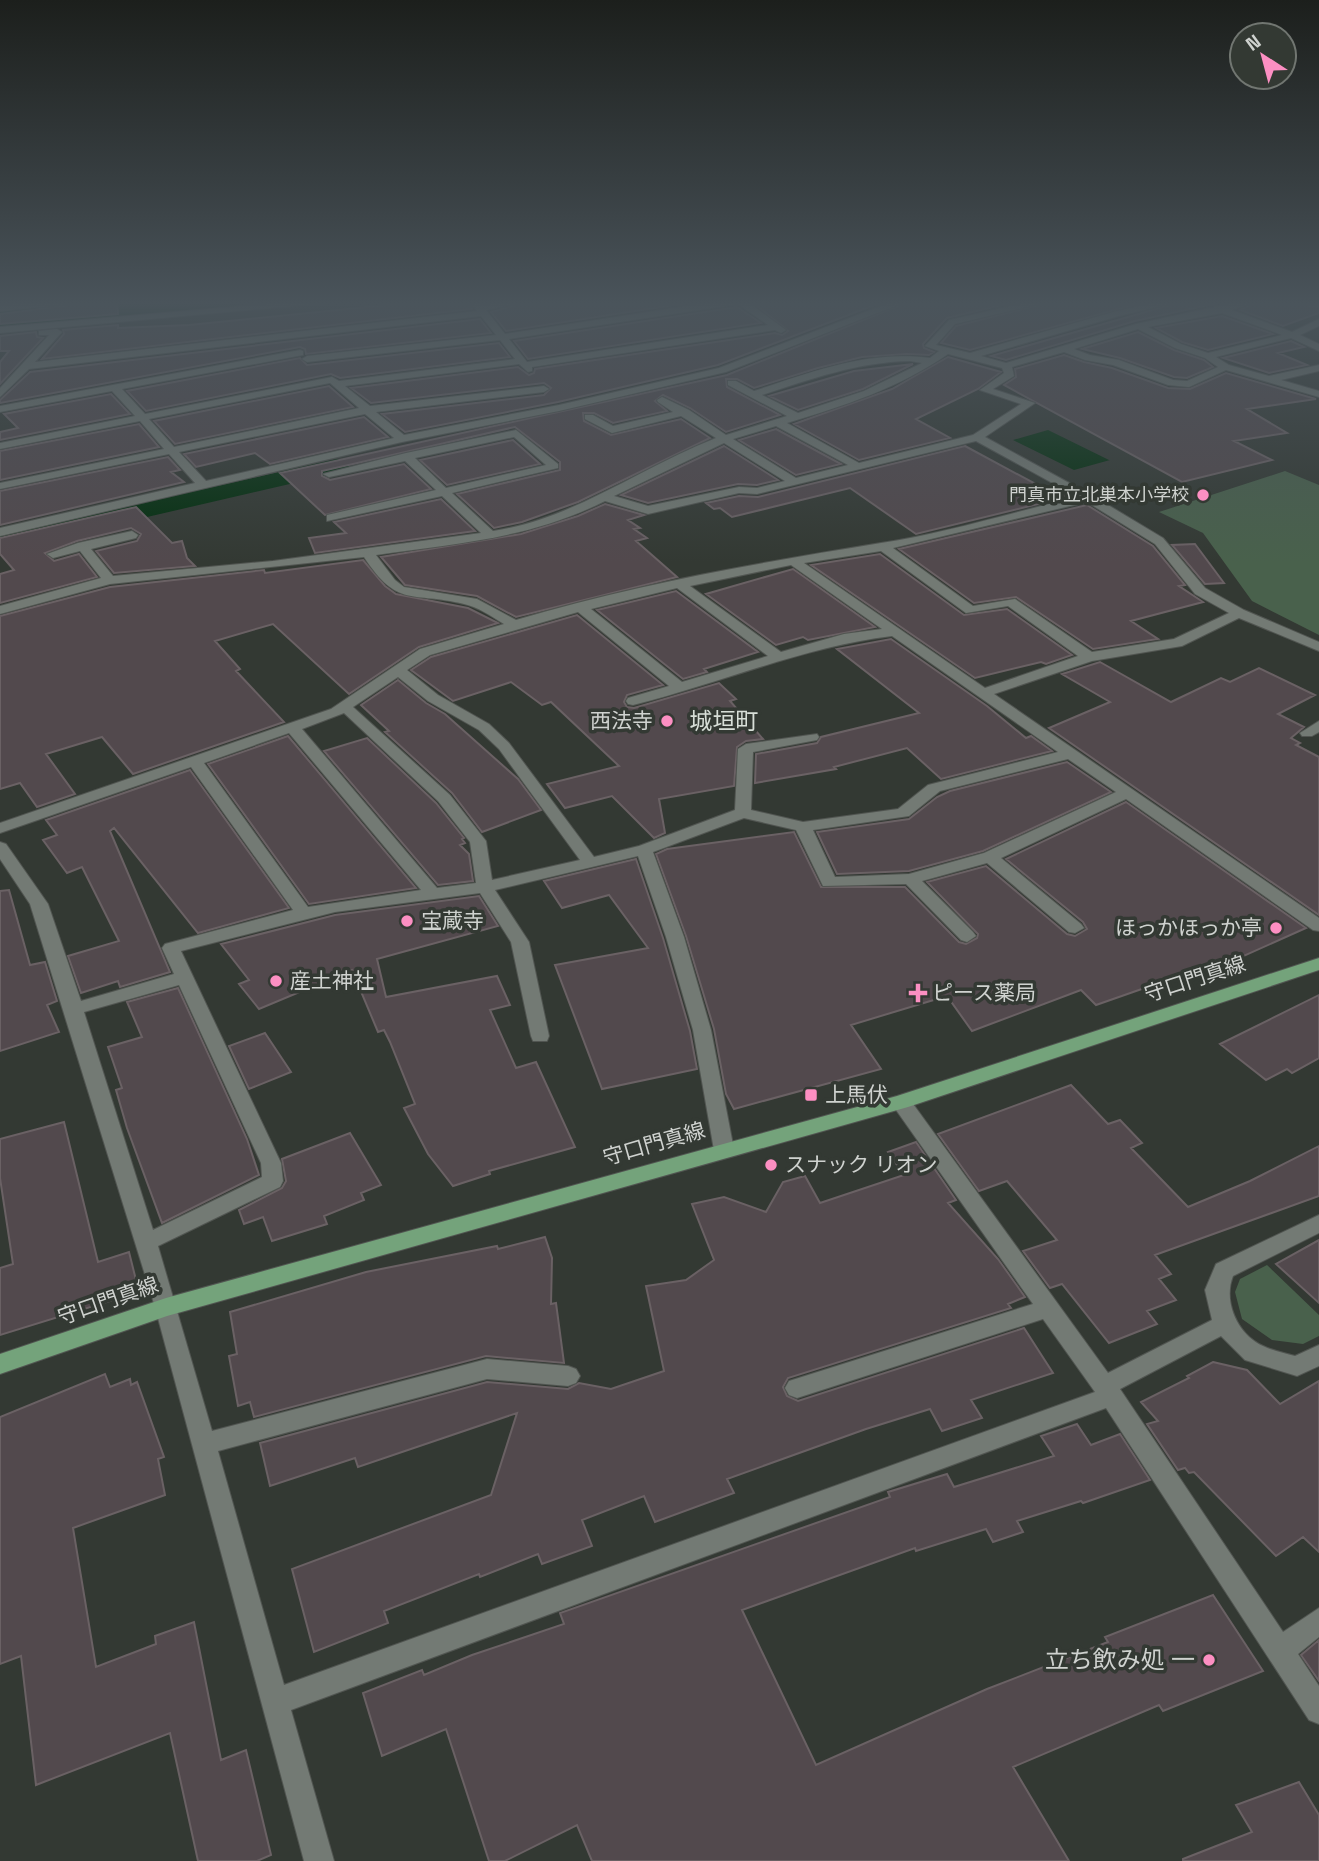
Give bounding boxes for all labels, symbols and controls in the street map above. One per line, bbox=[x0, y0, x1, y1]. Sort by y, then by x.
north arrow bbox=[1228, 21, 1298, 91]
text: N bbox=[1241, 29, 1266, 57]
place label: 門真市立北巣本小学校 bbox=[1009, 483, 1189, 506]
marker: 門真市立北巣本小学校 bbox=[1195, 487, 1211, 503]
district label: 城垣町 bbox=[690, 706, 759, 736]
place label: 西法寺 bbox=[590, 707, 653, 734]
marker: 西法寺 bbox=[659, 713, 675, 729]
place label: 宝蔵寺 bbox=[421, 907, 484, 934]
marker: 宝蔵寺 bbox=[399, 913, 415, 929]
place label: ほっかほっか亭 bbox=[1115, 914, 1262, 941]
marker: ほっかほっか亭 bbox=[1268, 920, 1284, 936]
street label: 守口門真線 bbox=[1141, 949, 1249, 1008]
place label: 産土神社 bbox=[290, 967, 374, 994]
marker: 産土神社 bbox=[268, 973, 284, 989]
place label: ピース薬局 bbox=[932, 979, 1036, 1006]
marker: ピース薬局 bbox=[910, 985, 926, 1001]
place label: 上馬伏 bbox=[825, 1081, 888, 1108]
marker: 上馬伏 bbox=[803, 1087, 819, 1103]
street label: 守口門真線 bbox=[600, 1116, 708, 1171]
place label: スナック リオン bbox=[785, 1151, 937, 1178]
marker: スナック リオン bbox=[763, 1157, 779, 1173]
street label: 守口門真線 bbox=[54, 1271, 162, 1330]
place label: 立ち飲み処 一 bbox=[1045, 1644, 1195, 1675]
marker: 立ち飲み処 一 bbox=[1201, 1652, 1217, 1668]

